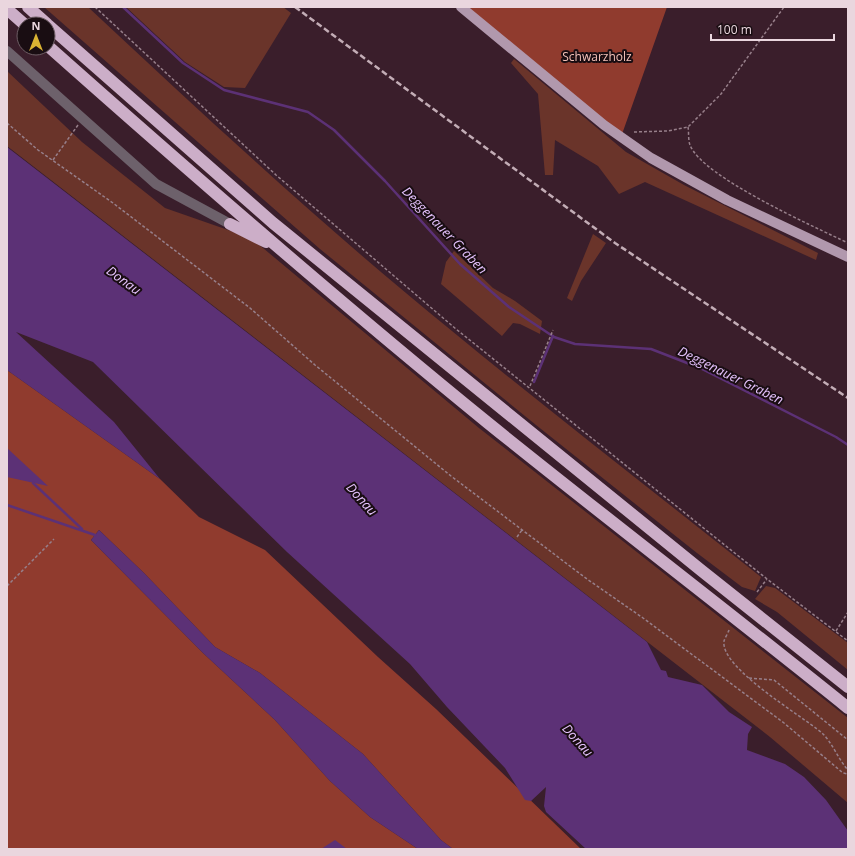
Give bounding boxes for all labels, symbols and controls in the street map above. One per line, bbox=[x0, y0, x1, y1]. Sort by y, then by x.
north arrow bbox=[16, 16, 56, 56]
scale bar bbox=[711, 16, 834, 42]
text: N bbox=[32, 18, 40, 33]
text: 100 m bbox=[717, 21, 752, 38]
park label: Schwarzholz bbox=[562, 48, 632, 65]
water label: Deggenauer Graben bbox=[398, 182, 492, 278]
water label: Donau bbox=[103, 261, 145, 299]
water label: Deggenauer Graben bbox=[675, 342, 787, 408]
water label: Donau bbox=[342, 479, 382, 520]
water label: Donau bbox=[558, 720, 598, 761]

